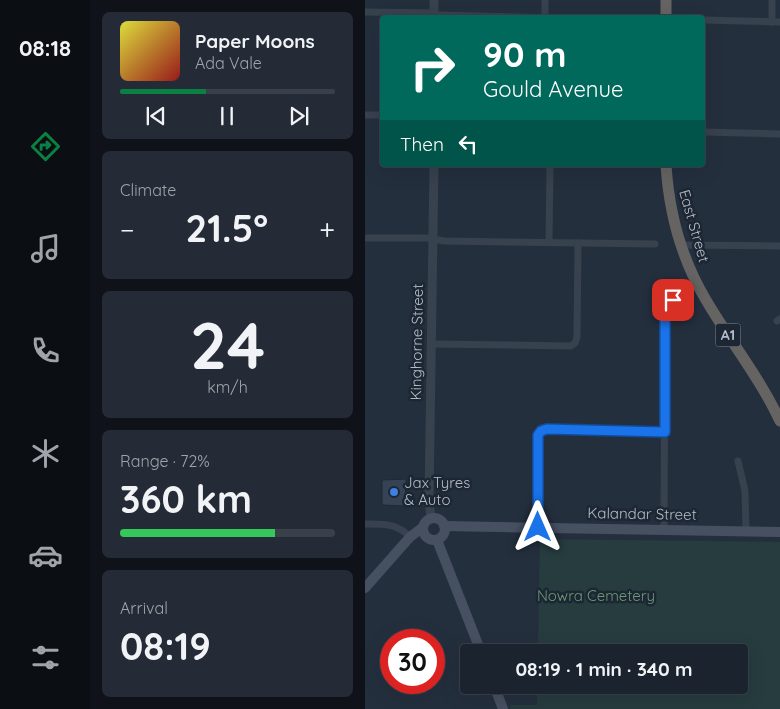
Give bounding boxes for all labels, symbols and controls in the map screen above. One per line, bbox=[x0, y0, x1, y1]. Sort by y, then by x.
text: Paper Moons bbox=[195, 29, 315, 53]
text: 90 m bbox=[483, 32, 566, 76]
text: 08:18 bbox=[19, 34, 71, 62]
icon: right bbox=[400, 35, 465, 100]
text: Ada Vale bbox=[195, 53, 262, 73]
text: Gould Avenue bbox=[483, 75, 624, 103]
icon: previous bbox=[142, 102, 170, 130]
icon: pause bbox=[213, 102, 241, 130]
icon: next bbox=[285, 102, 313, 130]
icon: directions bbox=[28, 129, 63, 164]
icon: left bbox=[454, 130, 482, 158]
text: Then bbox=[400, 132, 444, 156]
text: Climate bbox=[120, 180, 176, 200]
street label: East Street bbox=[675, 187, 714, 264]
text: 21.5° bbox=[186, 204, 268, 252]
text: − bbox=[120, 212, 135, 247]
text: + bbox=[319, 212, 335, 247]
icon: music bbox=[28, 231, 63, 266]
pin bbox=[652, 279, 694, 321]
street label: Kinghorne Street bbox=[406, 283, 427, 401]
icon: arrive bbox=[659, 286, 687, 314]
text: 24 bbox=[190, 304, 265, 385]
road number: A1 bbox=[715, 324, 741, 346]
icon: phone bbox=[28, 333, 63, 368]
text: km/h bbox=[207, 377, 248, 397]
icon: climate bbox=[28, 436, 63, 471]
text: Range · 72% bbox=[120, 451, 210, 471]
place label: Jax Tyres & Auto bbox=[404, 473, 470, 509]
text: 360 km bbox=[120, 475, 252, 523]
marker: Jax Tyres & Auto bbox=[388, 486, 400, 498]
position arrow bbox=[511, 500, 563, 552]
street label: Kalandar Street bbox=[587, 503, 697, 524]
icon: car bbox=[28, 538, 63, 573]
park label: Nowra Cemetery bbox=[537, 586, 655, 605]
text: Arrival bbox=[120, 598, 168, 618]
text: 08:19 bbox=[120, 622, 211, 670]
speed limit sign: 30 bbox=[380, 629, 445, 694]
icon: filters bbox=[28, 640, 63, 675]
text: 08:19 · 1 min · 340 m bbox=[515, 657, 693, 681]

